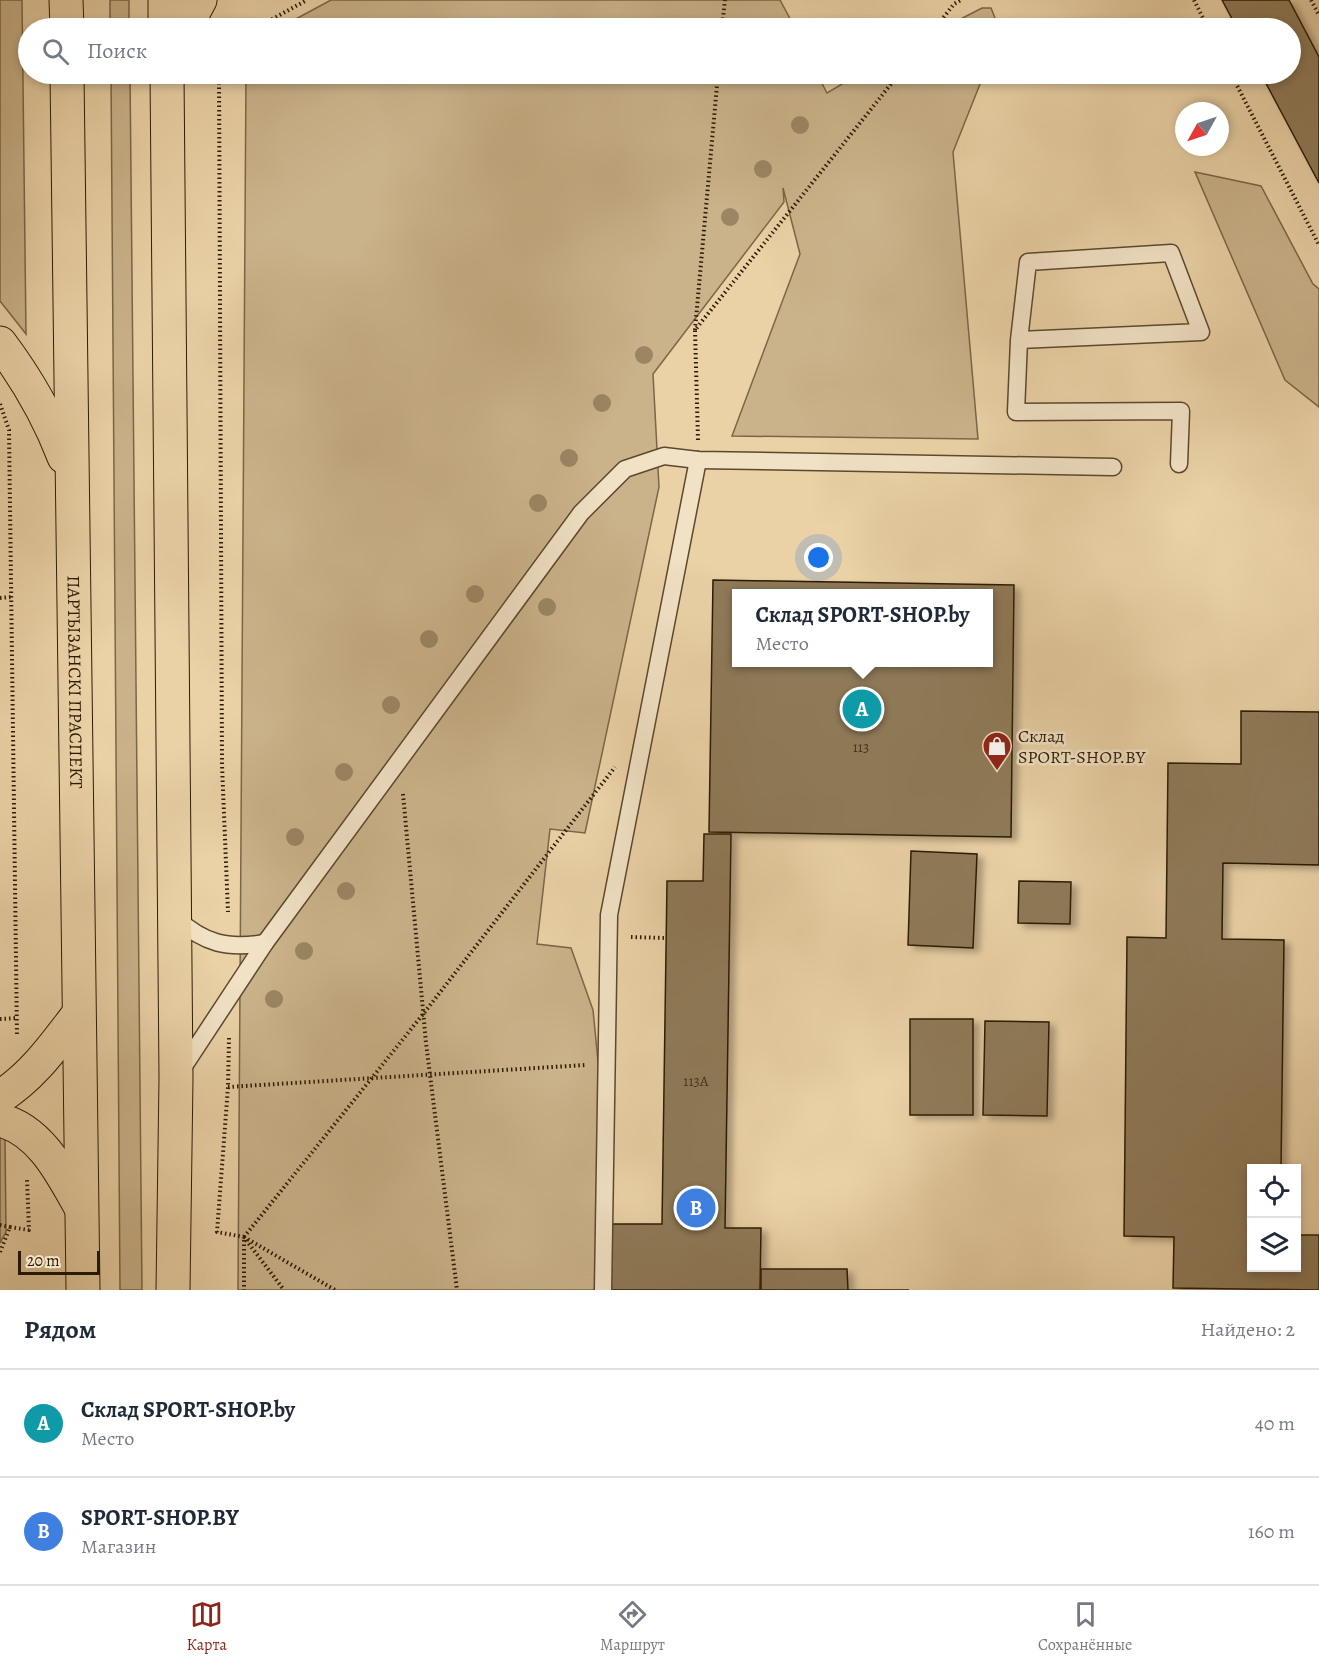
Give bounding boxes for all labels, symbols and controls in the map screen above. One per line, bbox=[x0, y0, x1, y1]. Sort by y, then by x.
search box bbox=[18, 18, 1301, 84]
icon: search bbox=[39, 35, 72, 68]
text: Поиск bbox=[87, 36, 147, 66]
north arrow bbox=[1175, 102, 1229, 156]
your location bbox=[804, 543, 833, 572]
street label: ПАРТЫЗАНСКІ ПРАСПЕКТ bbox=[62, 575, 88, 789]
popup bbox=[732, 589, 993, 667]
text: Склад SPORT-SHOP.by bbox=[756, 600, 969, 630]
text: Место bbox=[756, 630, 809, 657]
pin: A bbox=[842, 686, 882, 732]
place label: Склад SPORT-SHOP.BY bbox=[1018, 724, 1147, 769]
shop icon: Склад SPORT-SHOP.BY bbox=[981, 730, 1013, 772]
house number: 113 bbox=[853, 737, 869, 757]
house number: 113А bbox=[683, 1071, 709, 1091]
map controls bbox=[1247, 1164, 1301, 1272]
button: locate bbox=[1247, 1164, 1301, 1218]
pin: B bbox=[676, 1186, 716, 1230]
button: layers bbox=[1247, 1218, 1301, 1272]
scale bar bbox=[18, 1248, 100, 1276]
text: 20 m bbox=[27, 1250, 60, 1272]
text: Рядом bbox=[24, 1312, 96, 1347]
text: Найдено: 2 bbox=[1200, 1316, 1295, 1343]
text: Склад SPORT-SHOP.by bbox=[81, 1395, 295, 1425]
text: A bbox=[37, 1410, 50, 1437]
text: 40 m bbox=[1255, 1410, 1295, 1437]
text: Место bbox=[81, 1425, 134, 1452]
text: SPORT-SHOP.BY bbox=[81, 1503, 239, 1533]
text: B bbox=[37, 1518, 50, 1545]
text: 160 m bbox=[1248, 1518, 1295, 1545]
text: Магазин bbox=[81, 1533, 156, 1560]
tab: Карта bbox=[187, 1598, 227, 1656]
tab: Маршрут bbox=[600, 1598, 665, 1656]
tab: Сохранённые bbox=[1038, 1598, 1132, 1656]

